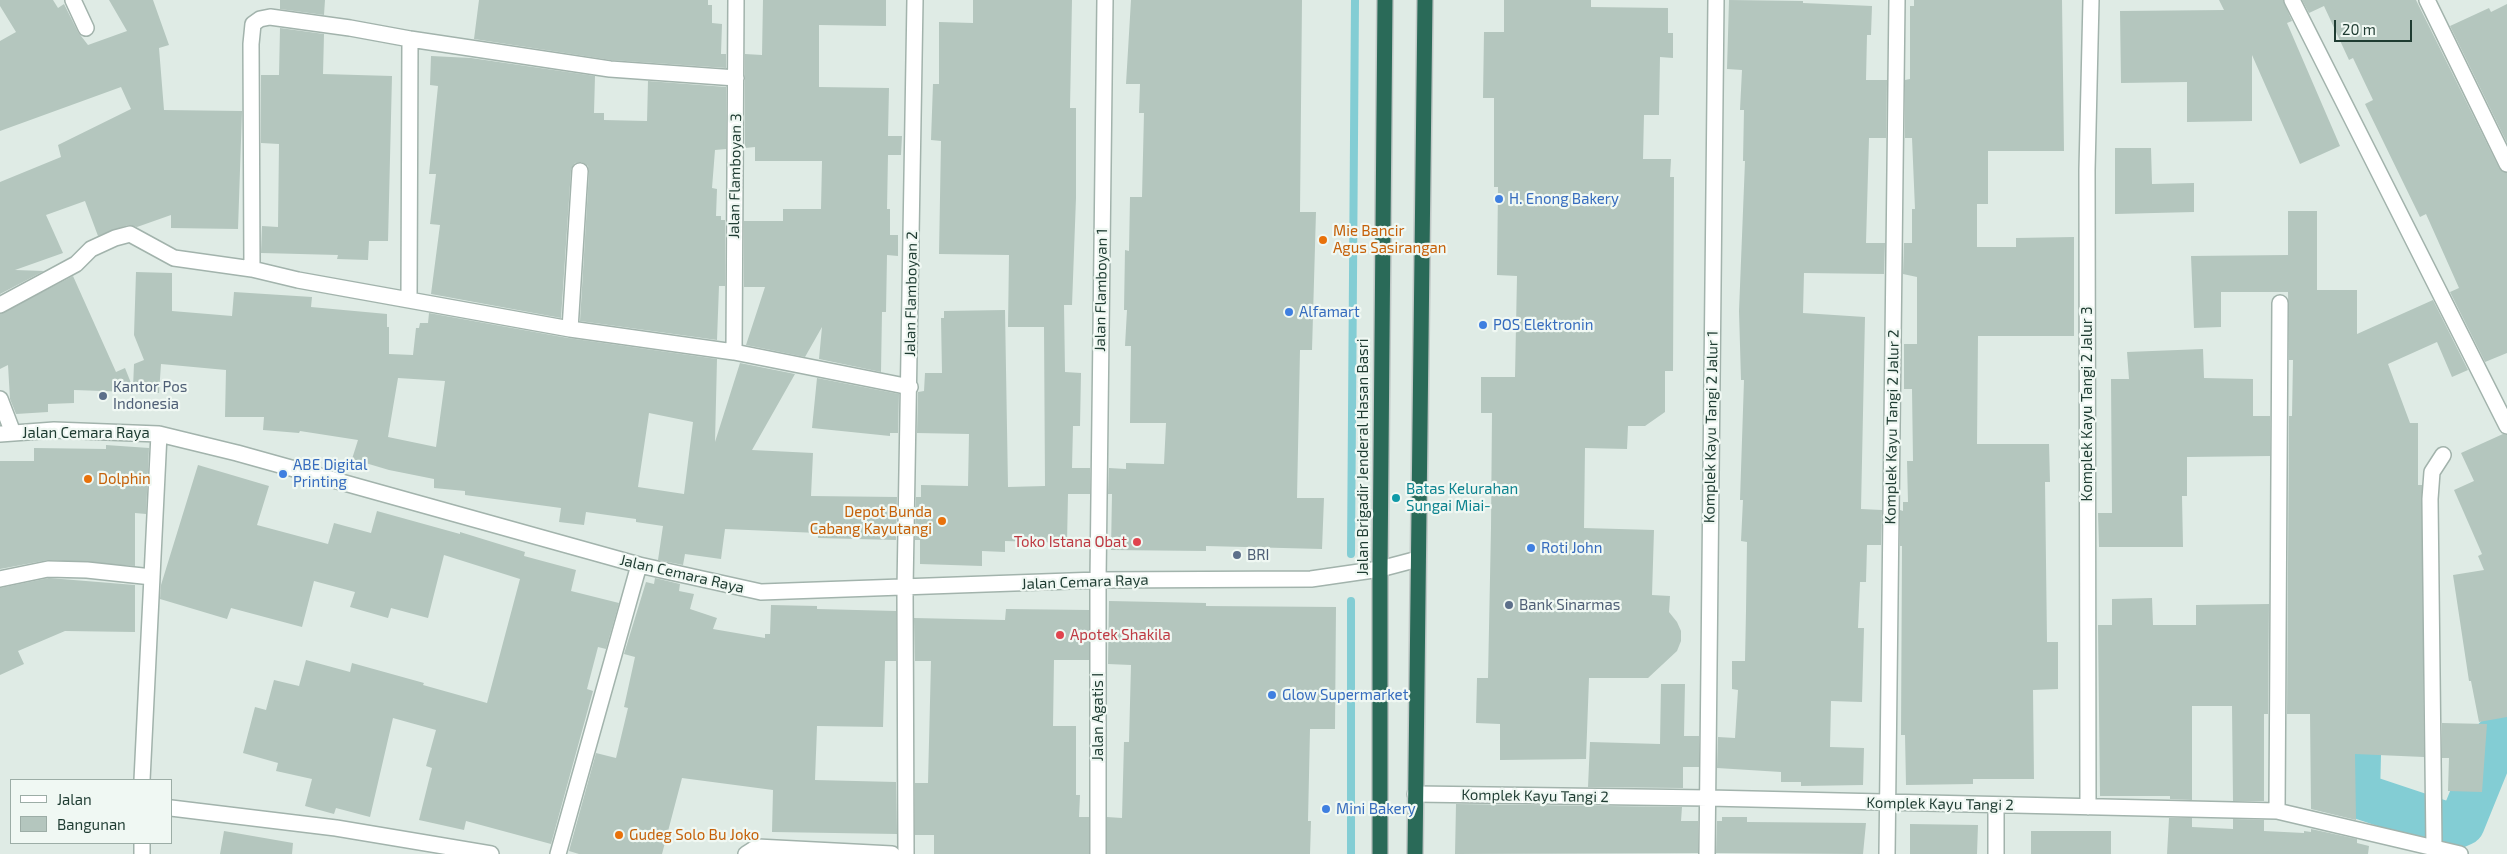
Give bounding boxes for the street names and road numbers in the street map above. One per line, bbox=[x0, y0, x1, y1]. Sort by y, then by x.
street label: Jalan Flamboyan 3 bbox=[725, 113, 745, 239]
street label: Jalan Flamboyan 1 bbox=[1091, 228, 1111, 352]
street label: Jalan Flamboyan 2 bbox=[901, 231, 921, 357]
street label: Komplek Kayu Tangi 2 Jalur 3 bbox=[2078, 307, 2096, 501]
street label: Komplek Kayu Tangi 2 Jalur 2 bbox=[1881, 329, 1903, 525]
street label: Komplek Kayu Tangi 2 Jalur 1 bbox=[1700, 331, 1722, 523]
street label: Jalan Brigadir Jenderal Hasan Basri bbox=[1354, 339, 1372, 575]
street label: Jalan Cemara Raya bbox=[22, 424, 150, 442]
street label: Jalan Cemara Raya bbox=[618, 551, 746, 597]
street label: Jalan Cemara Raya bbox=[1021, 571, 1149, 593]
street label: Jalan Agatis I bbox=[1089, 673, 1107, 761]
street label: Komplek Kayu Tangi 2 bbox=[1461, 786, 1609, 806]
street label: Komplek Kayu Tangi 2 bbox=[1866, 794, 2014, 814]

